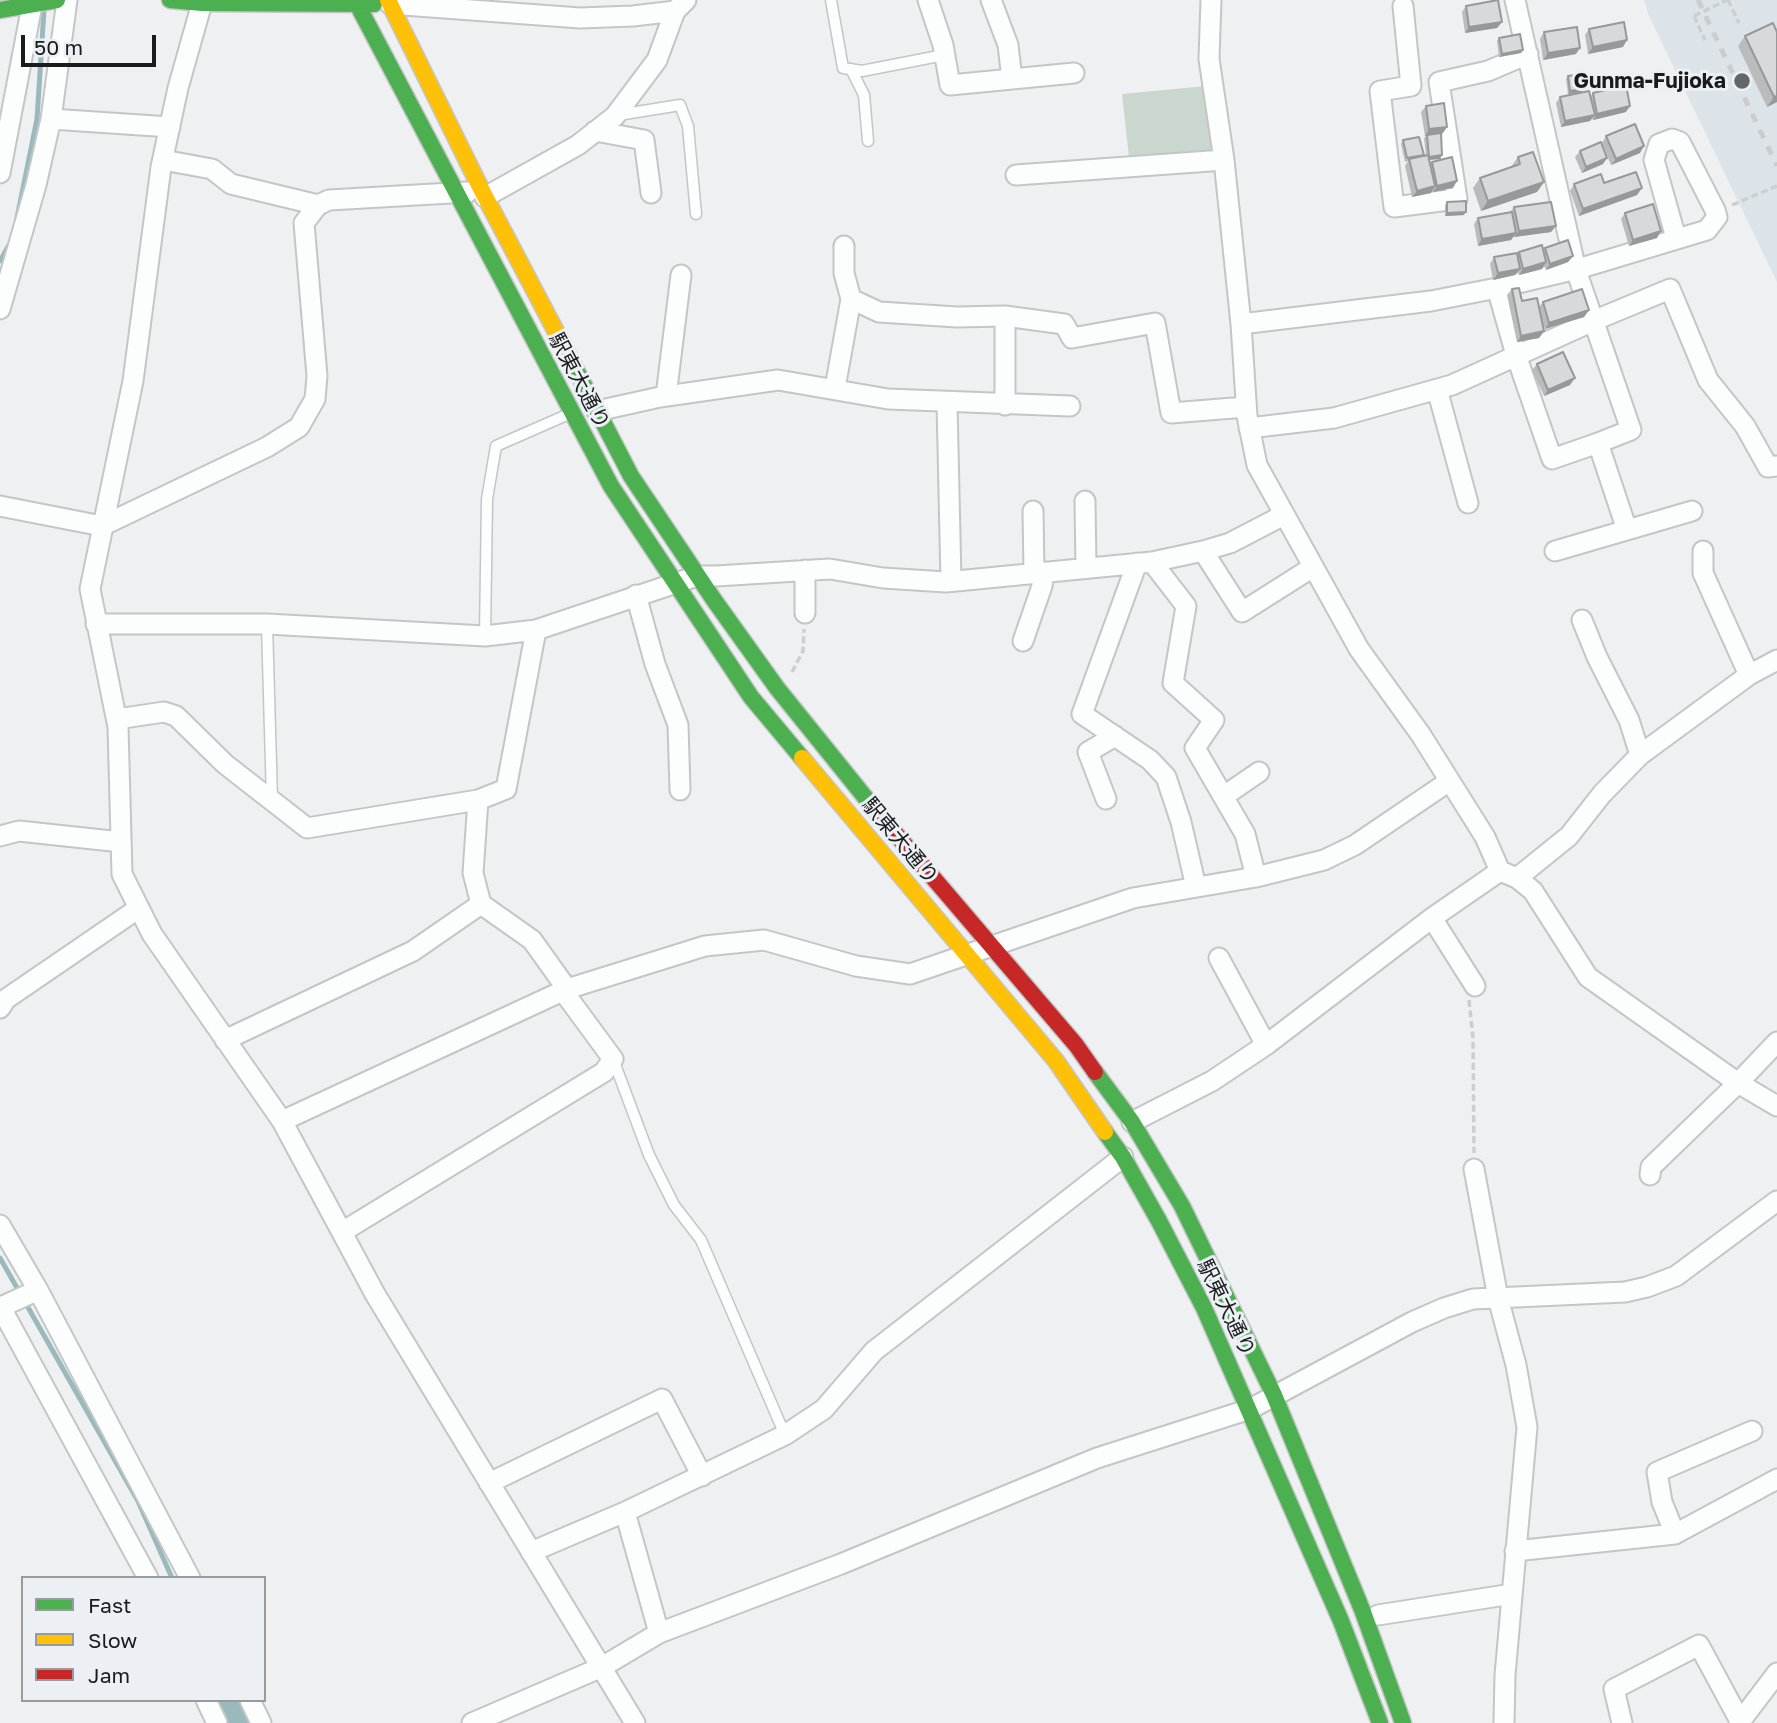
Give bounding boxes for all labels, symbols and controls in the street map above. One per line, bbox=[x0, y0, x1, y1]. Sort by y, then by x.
scale bar bbox=[24, 21, 159, 65]
text: 50 m bbox=[34, 34, 83, 60]
place label: Gunma-Fujioka bbox=[1574, 68, 1726, 94]
marker: Gunma-Fujioka bbox=[1732, 71, 1752, 91]
street label: 駅東大通り bbox=[543, 329, 615, 433]
street label: 駅東大通り bbox=[857, 793, 943, 889]
street label: 駅東大通り bbox=[1192, 1255, 1260, 1361]
legend bbox=[21, 1576, 266, 1702]
text: Fast bbox=[88, 1592, 131, 1618]
text: Slow bbox=[88, 1627, 137, 1653]
text: Jam bbox=[88, 1662, 130, 1688]

